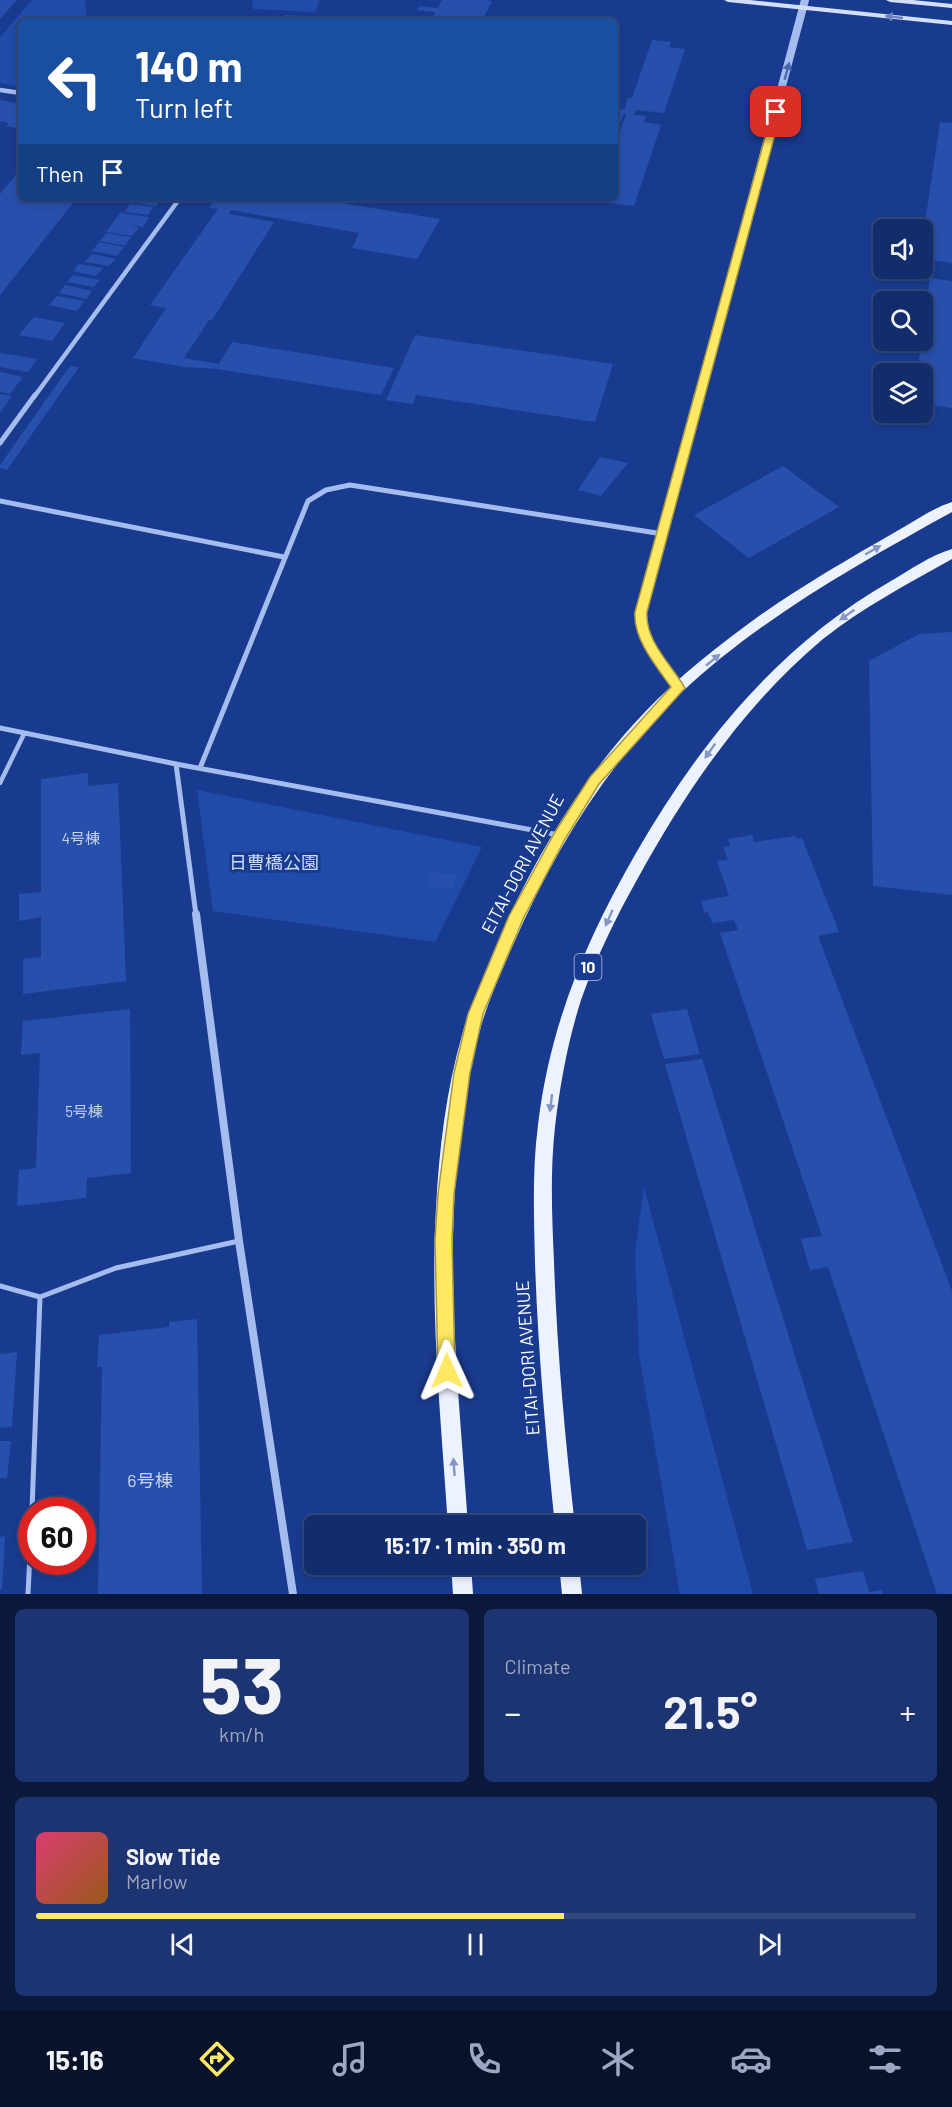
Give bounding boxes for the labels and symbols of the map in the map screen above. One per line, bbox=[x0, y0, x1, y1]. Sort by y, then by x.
one-way arrow bbox=[884, 12, 903, 22]
one-way arrow bbox=[783, 62, 792, 80]
pin bbox=[750, 86, 801, 137]
one-way arrow bbox=[865, 546, 882, 556]
one-way arrow bbox=[840, 609, 856, 621]
one-way arrow bbox=[705, 654, 720, 667]
one-way arrow bbox=[704, 743, 716, 759]
street label: EITAI-DORI AVENUE bbox=[476, 790, 568, 937]
house number: 4号棟 bbox=[62, 829, 100, 847]
park label: 日曹橋公園 bbox=[229, 851, 319, 873]
one-way arrow bbox=[604, 909, 613, 926]
road number: 10 bbox=[574, 954, 602, 980]
one-way arrow bbox=[546, 1094, 555, 1113]
house number: 5号棟 bbox=[65, 1102, 103, 1120]
street label: EITAI-DORI AVENUE bbox=[511, 1280, 543, 1436]
position arrow bbox=[415, 1339, 479, 1403]
one-way arrow bbox=[449, 1458, 458, 1477]
house number: 6号棟 bbox=[127, 1469, 173, 1491]
speed limit sign: 60 bbox=[18, 1497, 96, 1575]

